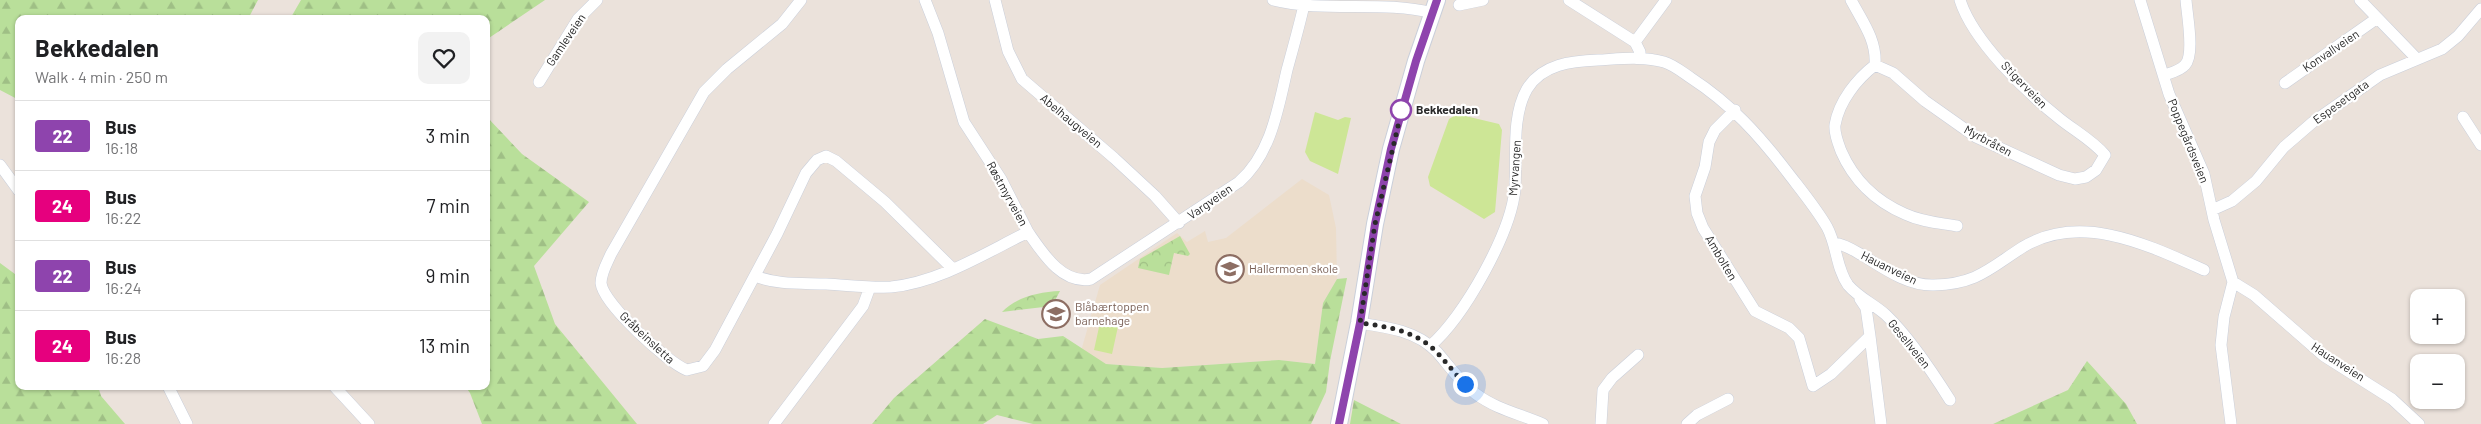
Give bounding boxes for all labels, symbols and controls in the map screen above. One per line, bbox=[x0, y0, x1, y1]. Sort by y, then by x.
street label: Gamleveien bbox=[543, 11, 588, 68]
street label: Konvallveien bbox=[2300, 26, 2361, 74]
button: heart bbox=[418, 32, 470, 84]
text: Bekkedalen bbox=[35, 33, 159, 62]
street label: Stigerveien bbox=[1999, 58, 2051, 111]
text: Walk · 4 min · 250 m bbox=[35, 67, 168, 86]
street label: Espesetgata bbox=[2310, 76, 2371, 126]
street label: Abelhaugveien bbox=[1038, 90, 1105, 150]
street label: Poppegårdsveien bbox=[2166, 96, 2212, 185]
marker: Bekkedalen bbox=[1390, 99, 1412, 121]
place label: Bekkedalen bbox=[1416, 102, 1478, 116]
text: Bus bbox=[105, 115, 137, 138]
street label: Myrbråten bbox=[1962, 122, 2015, 159]
text: 3 min bbox=[426, 124, 470, 147]
text: 22 bbox=[52, 125, 73, 147]
text: 16:18 bbox=[105, 138, 138, 157]
street label: Myrvangen bbox=[1505, 139, 1523, 196]
street label: Røstmyrveien bbox=[984, 159, 1031, 228]
street label: Vargveien bbox=[1184, 181, 1234, 222]
text: Bus bbox=[105, 185, 137, 208]
text: 7 min bbox=[426, 194, 470, 217]
text: 24 bbox=[52, 195, 73, 217]
text: 16:22 bbox=[105, 208, 141, 227]
street label: Ambolten bbox=[1703, 232, 1741, 283]
street label: Hauanveien bbox=[1859, 247, 1920, 287]
school or university icon: Hallermoen skole bbox=[1215, 254, 1245, 284]
text: Bus bbox=[105, 255, 137, 278]
place label: Hallermoen skole bbox=[1249, 261, 1338, 275]
text: 9 min bbox=[426, 264, 470, 287]
text: 22 bbox=[52, 265, 73, 287]
text: 16:24 bbox=[105, 278, 142, 297]
map controls bbox=[2410, 289, 2465, 409]
button: + bbox=[2410, 289, 2465, 344]
school or university icon: Blåbærtoppen barnehage bbox=[1041, 299, 1071, 329]
place label: Blåbærtoppen barnehage bbox=[1075, 299, 1149, 327]
street label: Gråbeinsletta bbox=[617, 308, 678, 366]
street label: Gesellveien bbox=[1886, 316, 1934, 371]
text: Bus bbox=[105, 325, 137, 348]
text: 13 min bbox=[419, 334, 470, 357]
text: 24 bbox=[52, 335, 73, 357]
street label: Hauanveien bbox=[2309, 339, 2368, 384]
text: 16:28 bbox=[105, 348, 141, 367]
button: − bbox=[2410, 354, 2465, 409]
your location bbox=[1453, 372, 1478, 397]

